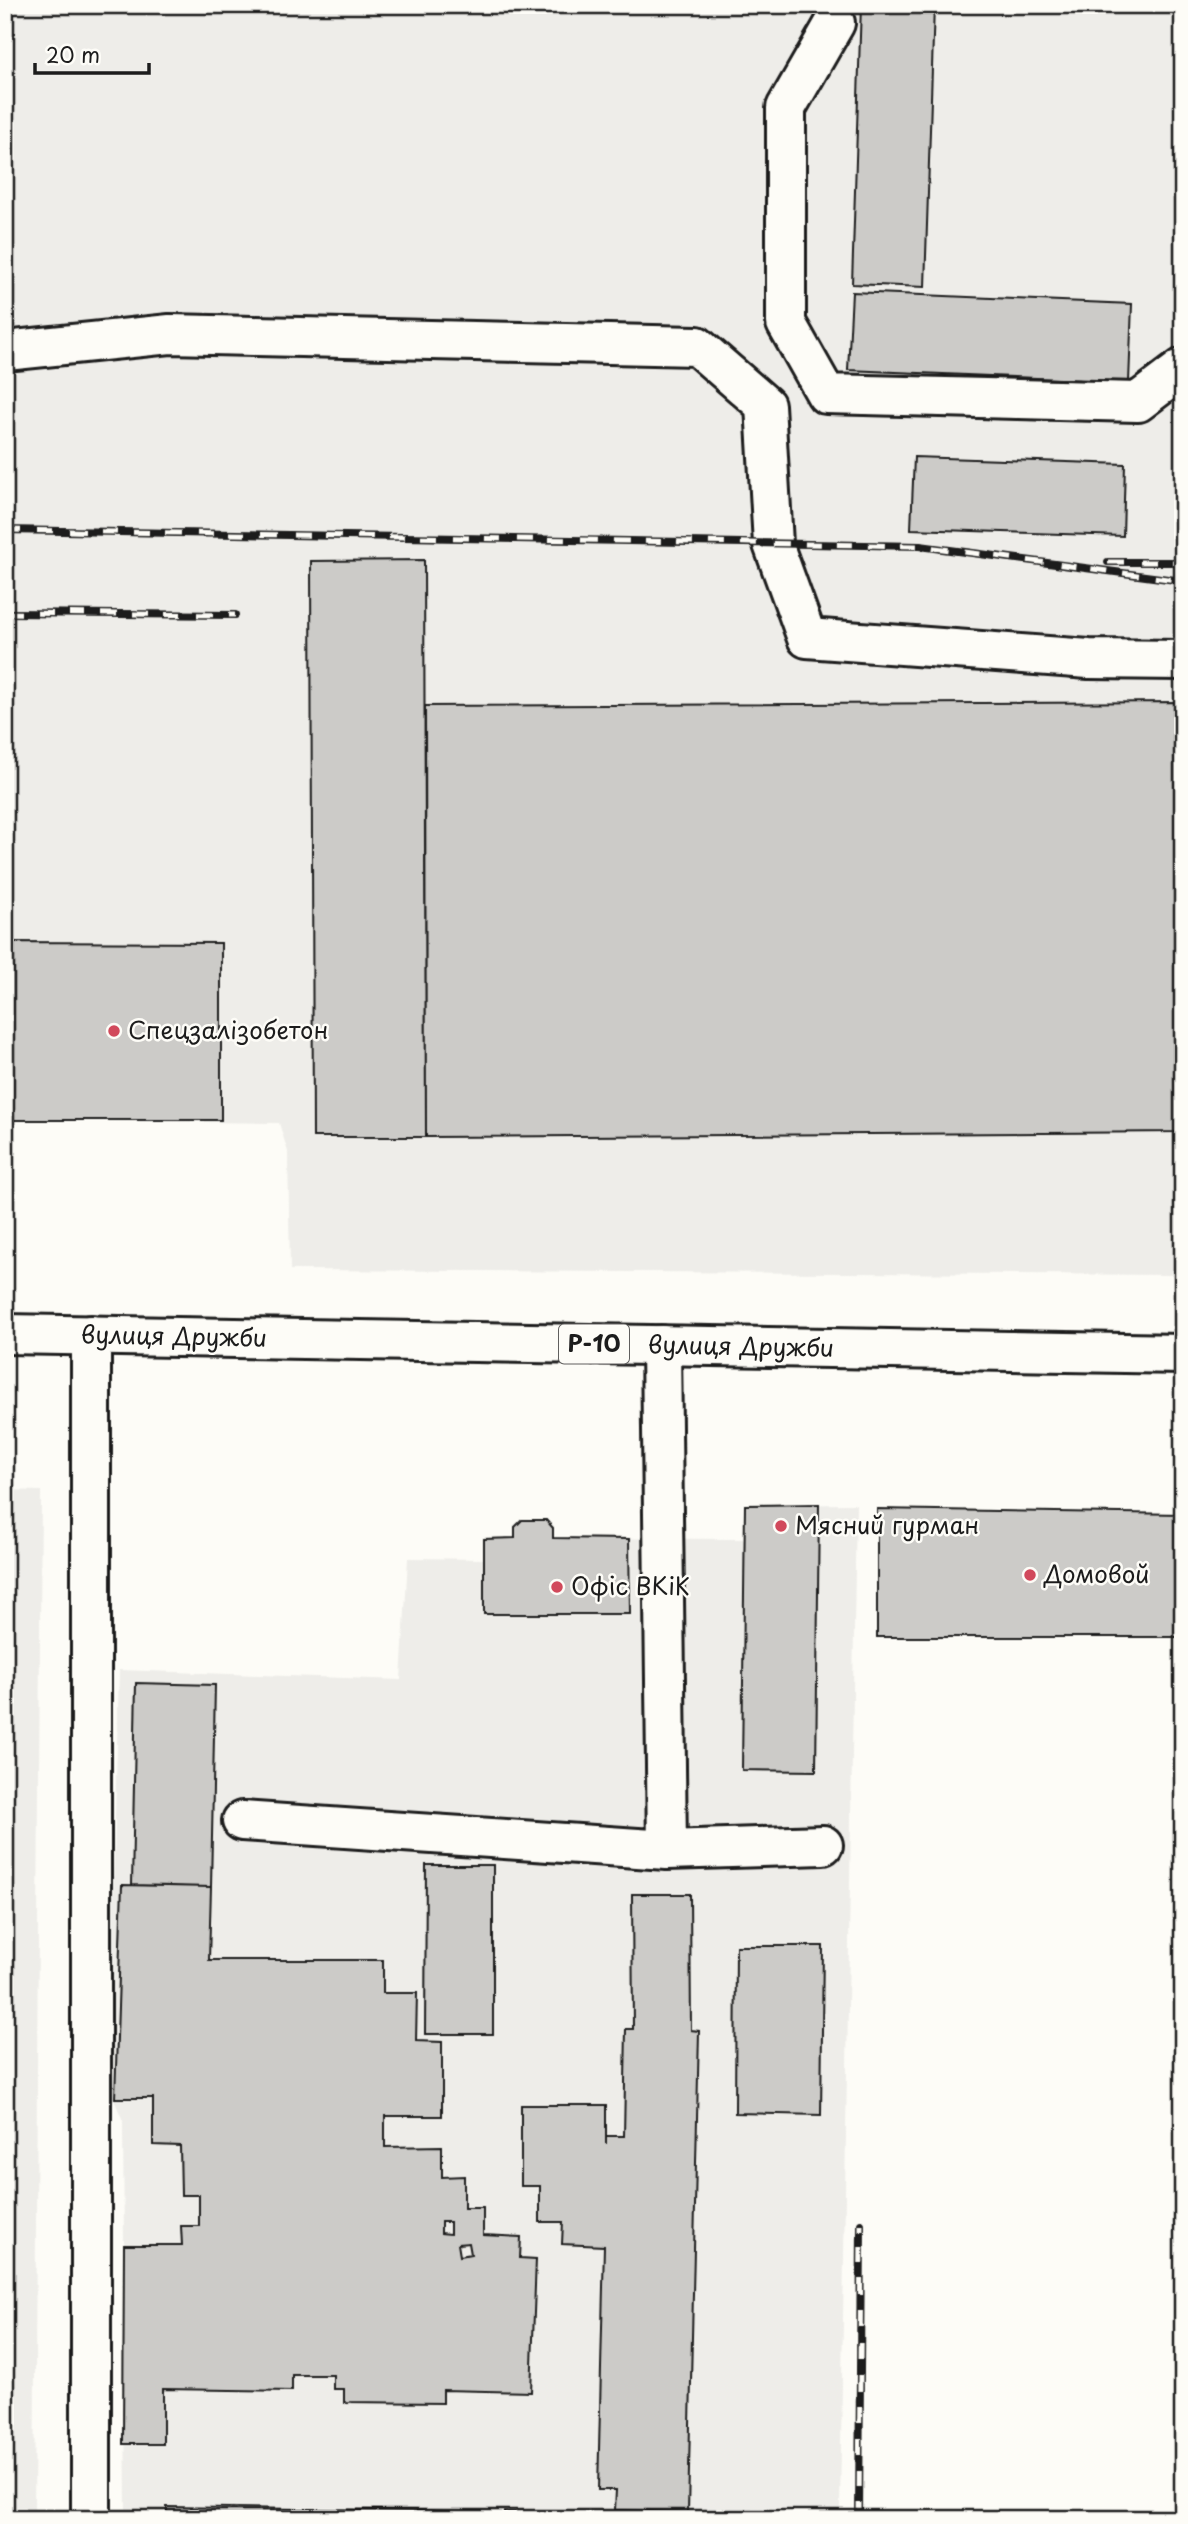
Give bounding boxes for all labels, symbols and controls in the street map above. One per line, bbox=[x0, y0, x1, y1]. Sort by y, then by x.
scale bar bbox=[35, 32, 149, 76]
text: 20 m bbox=[46, 38, 100, 70]
place label: Спецзалізобетон bbox=[128, 1011, 328, 1047]
marker: Спецзалізобетон bbox=[106, 1023, 122, 1039]
street label: вулиця Дружби bbox=[81, 1315, 267, 1355]
road number: Р-10 bbox=[559, 1324, 629, 1364]
street label: вулиця Дружби bbox=[648, 1325, 834, 1365]
place label: Мясний гурман bbox=[795, 1506, 979, 1542]
marker: Мясний гурман bbox=[773, 1518, 789, 1534]
place label: Домовой bbox=[1043, 1555, 1149, 1591]
place label: Офіс ВКіК bbox=[571, 1567, 690, 1603]
marker: Домовой bbox=[1022, 1567, 1038, 1583]
marker: Офіс ВКіК bbox=[549, 1579, 565, 1595]

